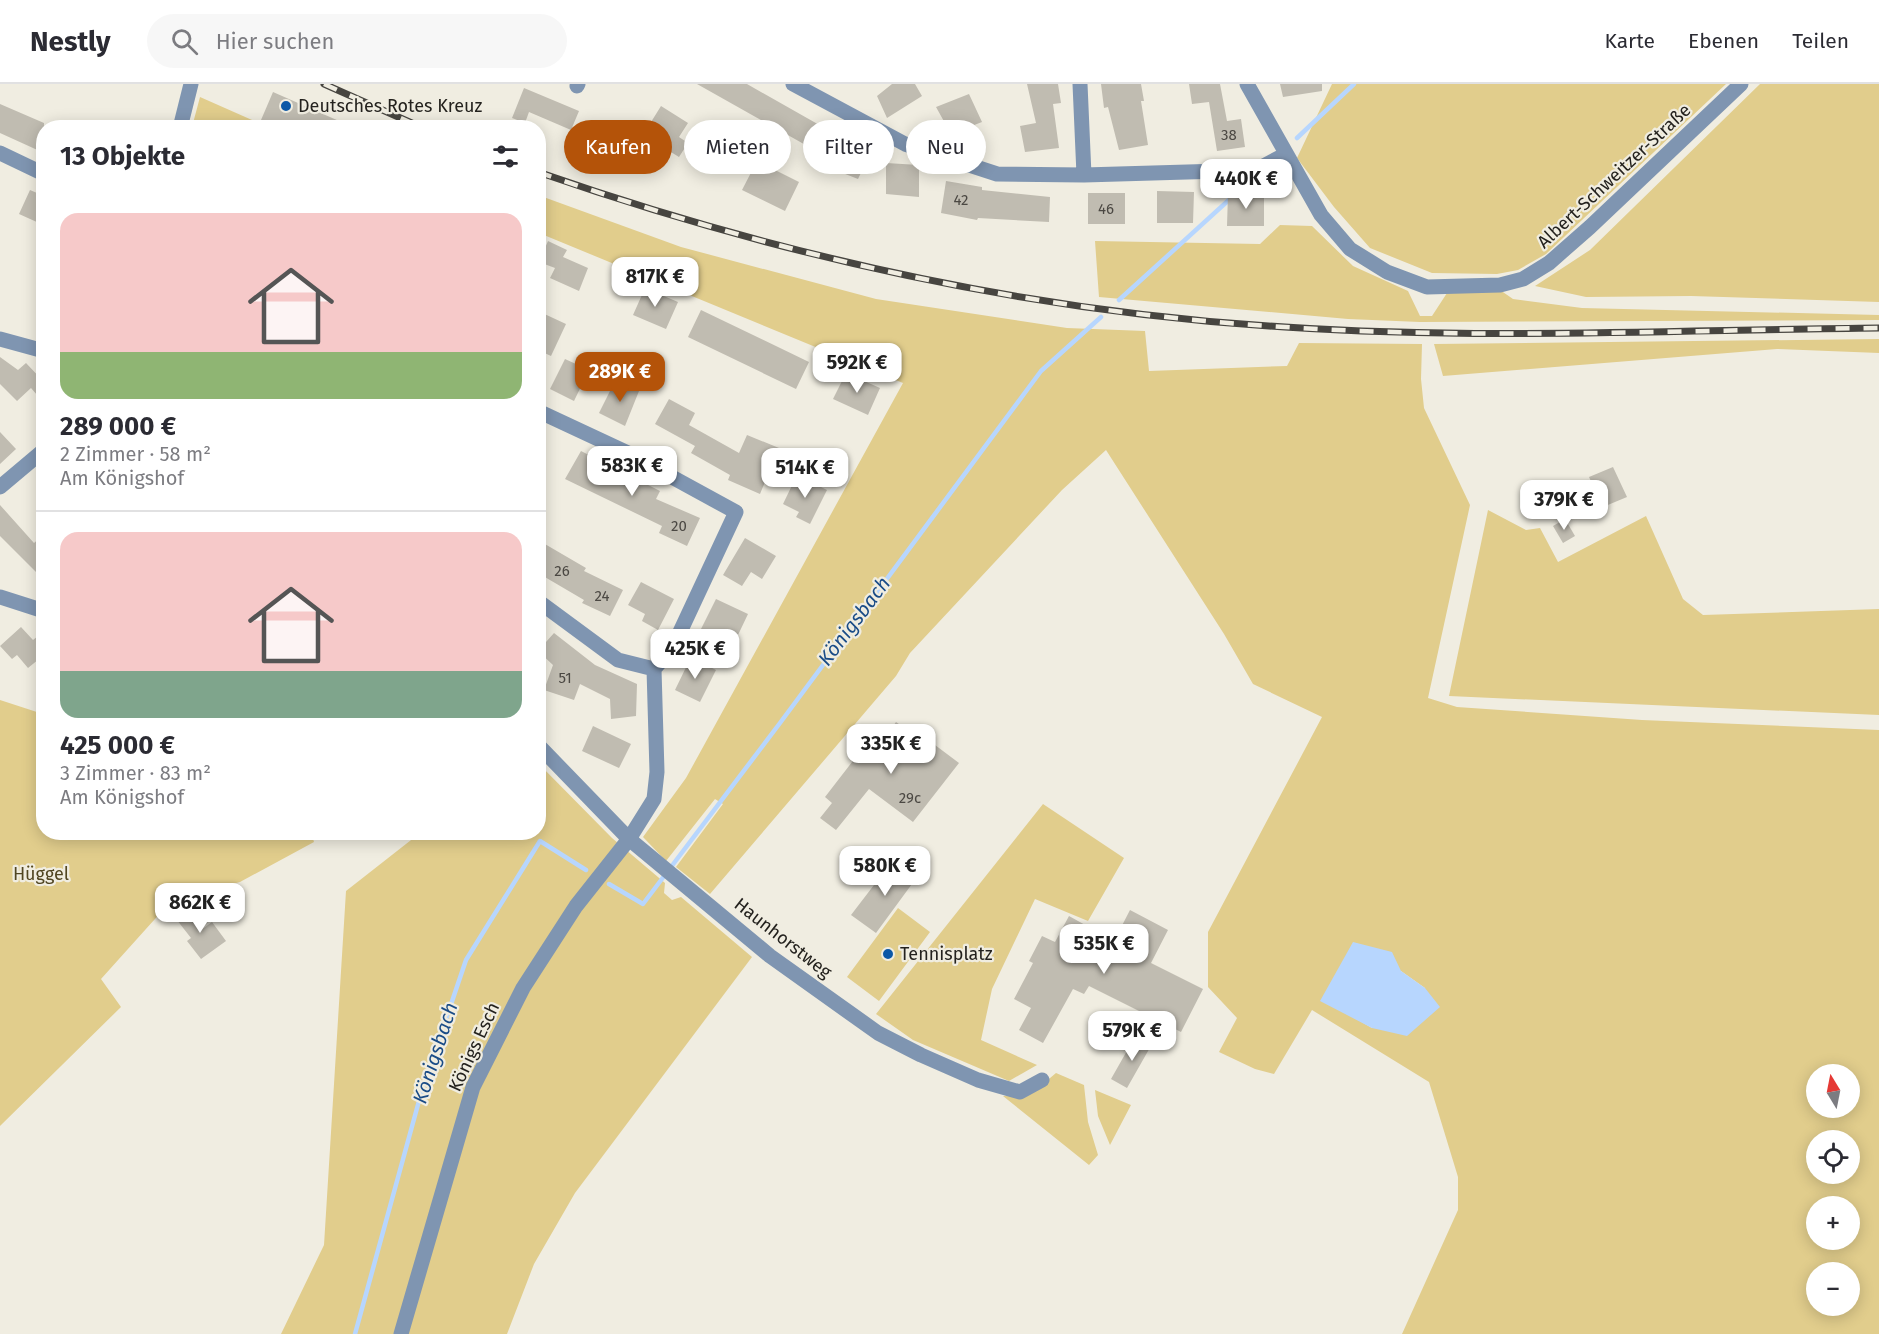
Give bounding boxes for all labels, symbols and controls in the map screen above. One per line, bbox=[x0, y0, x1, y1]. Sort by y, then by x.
search box bbox=[147, 14, 567, 68]
text: Nestly bbox=[30, 25, 111, 58]
icon: search bbox=[168, 25, 201, 58]
text: Hier suchen bbox=[216, 28, 334, 55]
text: Karte bbox=[1604, 28, 1655, 54]
text: Ebenen bbox=[1688, 28, 1759, 54]
text: Teilen bbox=[1792, 28, 1849, 54]
place label: Deutsches Rotes Kreuz bbox=[298, 95, 483, 117]
marker: Deutsches Rotes Kreuz bbox=[279, 99, 293, 113]
street label: Albert-Schweitzer-Straße bbox=[1533, 99, 1695, 253]
chip: Kaufen bbox=[564, 120, 672, 174]
chip: Mieten bbox=[684, 120, 791, 174]
chip: Filter bbox=[803, 120, 894, 174]
chip: Neu bbox=[906, 120, 986, 174]
house number: 38 bbox=[1221, 126, 1237, 144]
icon: filters bbox=[489, 140, 522, 173]
text: 13 Objekte bbox=[60, 141, 185, 172]
pin: 440K € bbox=[1197, 159, 1295, 210]
text: 440K € bbox=[1214, 166, 1278, 190]
house number: 42 bbox=[953, 191, 969, 209]
house number: 46 bbox=[1098, 200, 1114, 218]
icon: home bbox=[237, 252, 345, 360]
pin: 817K € bbox=[606, 257, 704, 308]
text: 817K € bbox=[626, 264, 684, 288]
pin: 592K € bbox=[808, 343, 906, 394]
text: 592K € bbox=[827, 350, 887, 374]
pin: 289K € bbox=[571, 352, 669, 403]
text: 289K € bbox=[589, 359, 651, 383]
text: 289 000 € bbox=[60, 411, 176, 442]
text: 2 Zimmer · 58 m² bbox=[60, 442, 211, 466]
pin: 583K € bbox=[583, 446, 681, 497]
pin: 514K € bbox=[756, 448, 854, 499]
text: 583K € bbox=[601, 453, 663, 477]
text: 514K € bbox=[775, 455, 835, 479]
text: Am Königshof bbox=[60, 466, 184, 490]
pin: 379K € bbox=[1515, 480, 1613, 531]
text: 379K € bbox=[1534, 487, 1594, 511]
house number: 20 bbox=[671, 517, 687, 535]
house number: 26 bbox=[554, 562, 570, 580]
icon: home bbox=[237, 571, 345, 679]
water label: Königsbach bbox=[813, 572, 895, 670]
house number: 24 bbox=[594, 587, 610, 605]
pin: 425K € bbox=[646, 629, 744, 680]
text: 425K € bbox=[664, 636, 726, 660]
house number: 51 bbox=[558, 669, 572, 687]
pin: 335K € bbox=[842, 724, 940, 775]
text: 425 000 € bbox=[60, 730, 175, 761]
text: 335K € bbox=[861, 731, 921, 755]
text: 3 Zimmer · 83 m² bbox=[60, 761, 211, 785]
text: Am Königshof bbox=[60, 785, 184, 809]
house number: 29c bbox=[899, 789, 921, 807]
pin: 580K € bbox=[836, 846, 934, 897]
text: 580K € bbox=[853, 853, 917, 877]
park label: Hüggel bbox=[13, 863, 69, 885]
pin: 862K € bbox=[151, 883, 249, 934]
text: 862K € bbox=[169, 890, 231, 914]
street label: Haunhorstweg bbox=[730, 893, 837, 983]
pin: 535K € bbox=[1055, 924, 1153, 975]
text: 535K € bbox=[1074, 931, 1134, 955]
place label: Tennisplatz bbox=[900, 943, 993, 965]
marker: Tennisplatz bbox=[881, 947, 895, 961]
water label: Königsbach bbox=[407, 999, 463, 1107]
street label: Königs Esch bbox=[444, 999, 504, 1095]
pin: 579K € bbox=[1083, 1011, 1181, 1062]
text: 579K € bbox=[1102, 1018, 1162, 1042]
north arrow bbox=[1806, 1064, 1860, 1118]
map controls bbox=[1806, 1064, 1860, 1316]
button: locate bbox=[1806, 1130, 1860, 1184]
button: + bbox=[1806, 1196, 1860, 1250]
button: − bbox=[1806, 1262, 1860, 1316]

